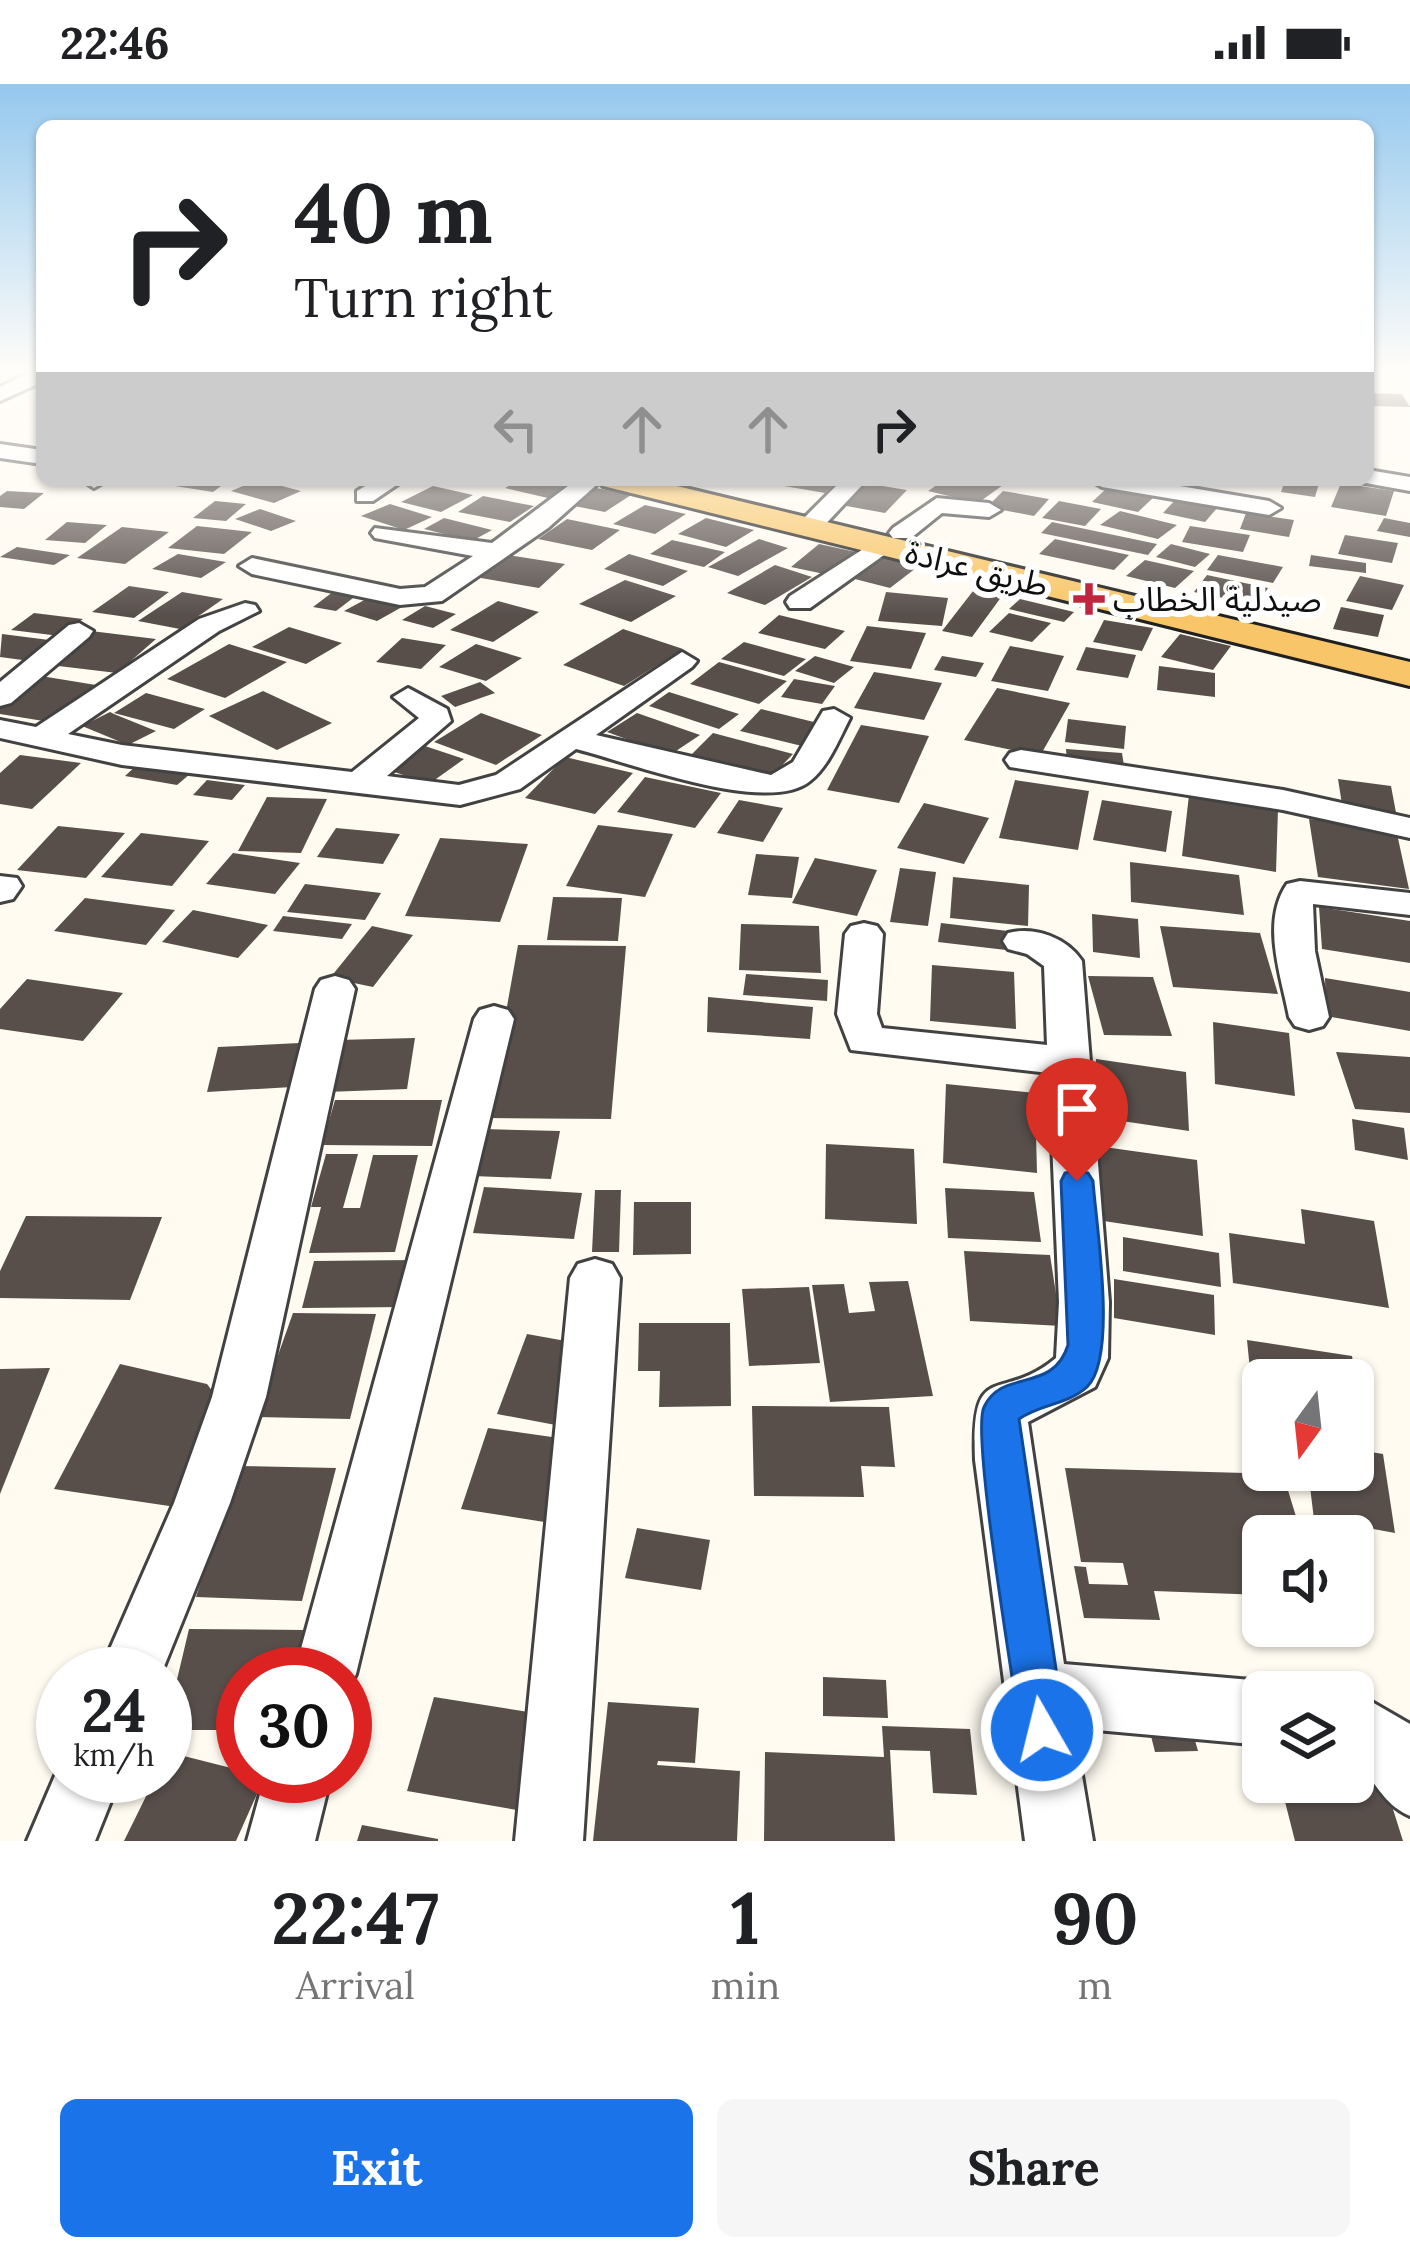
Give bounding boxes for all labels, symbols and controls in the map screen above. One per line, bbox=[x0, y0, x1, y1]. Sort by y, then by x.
text: 22:46 bbox=[60, 14, 170, 71]
text: 40 m bbox=[294, 158, 493, 266]
icon: right bbox=[96, 168, 252, 324]
text: Turn right bbox=[294, 263, 553, 332]
icon: left bbox=[483, 396, 549, 462]
icon: ahead bbox=[609, 396, 675, 462]
icon: ahead bbox=[735, 396, 801, 462]
icon: right bbox=[861, 396, 927, 462]
street label: طريق عرادة bbox=[901, 530, 1053, 606]
place label: صيدلية الخطاب bbox=[1113, 578, 1322, 620]
marker: صيدلية الخطاب bbox=[1076, 586, 1102, 612]
pin bbox=[1026, 1058, 1128, 1181]
icon: arrive bbox=[1044, 1076, 1110, 1142]
north arrow bbox=[1242, 1359, 1374, 1491]
map controls bbox=[1242, 1359, 1374, 1803]
button: sound bbox=[1242, 1515, 1374, 1647]
speed limit sign: 30 bbox=[216, 1647, 372, 1803]
position arrow bbox=[979, 1667, 1105, 1793]
button: layers bbox=[1242, 1671, 1374, 1803]
text: 24 bbox=[82, 1672, 146, 1748]
text: km/h bbox=[73, 1736, 155, 1774]
text: 22:47 bbox=[271, 1872, 439, 1964]
text: 1 bbox=[731, 1872, 760, 1964]
text: 90 bbox=[1051, 1872, 1139, 1964]
text: Arrival bbox=[296, 1960, 415, 2010]
text: min bbox=[711, 1960, 780, 2010]
text: m bbox=[1078, 1960, 1112, 2010]
button: Exit bbox=[60, 2099, 693, 2237]
button: Share bbox=[717, 2099, 1350, 2237]

